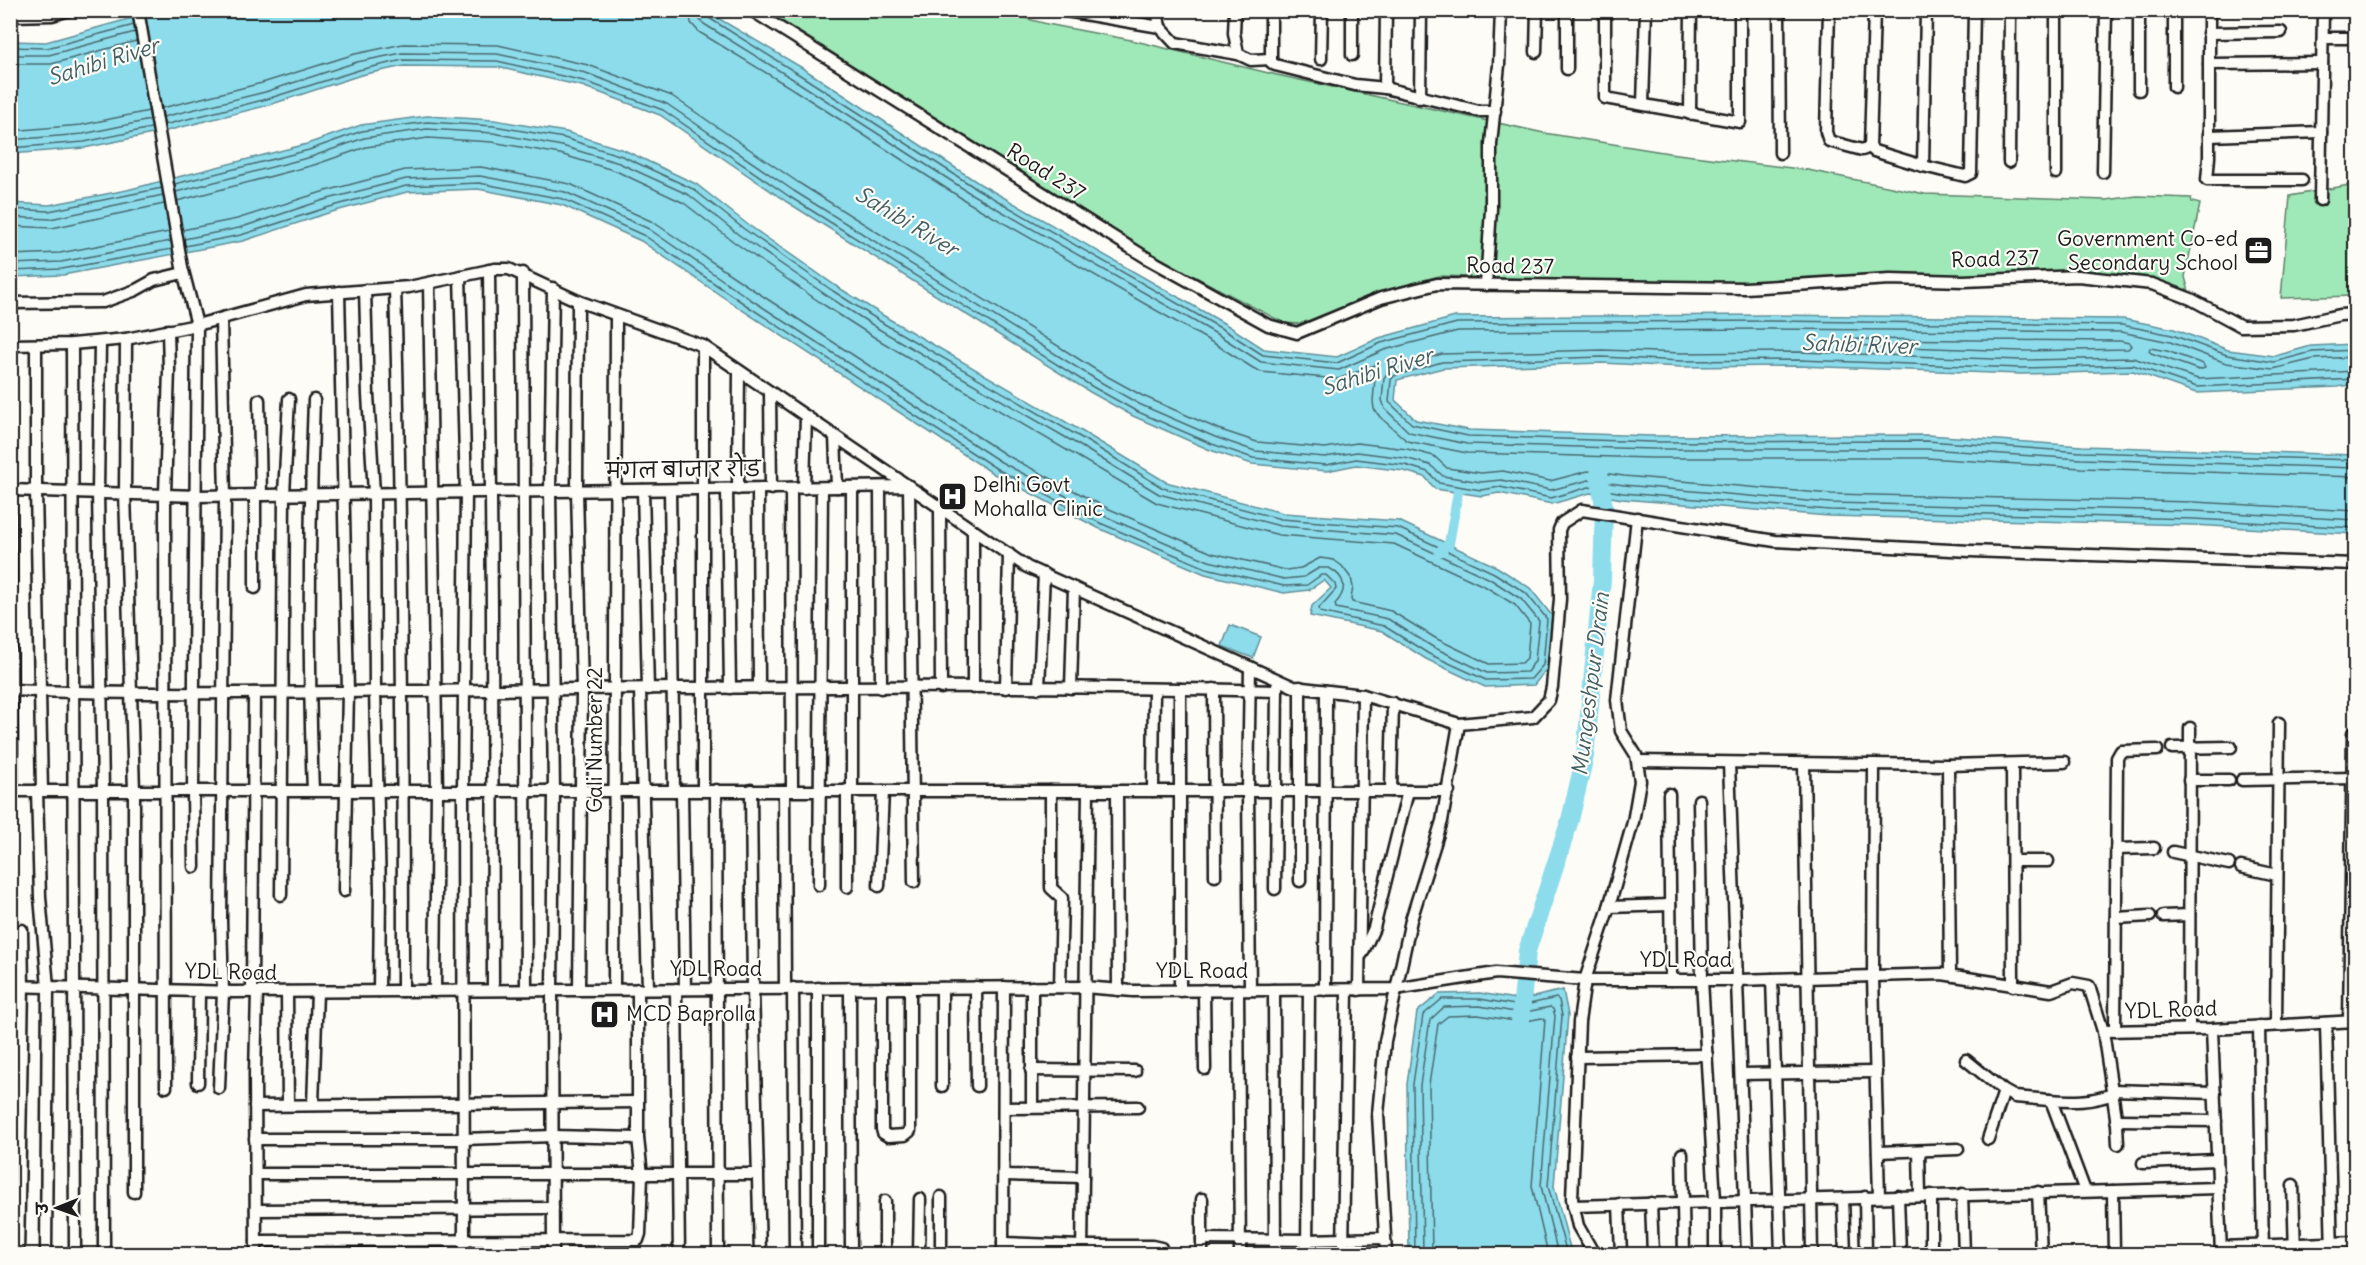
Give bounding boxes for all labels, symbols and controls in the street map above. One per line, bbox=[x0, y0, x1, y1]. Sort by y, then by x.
water label: Sahibi River bbox=[44, 30, 165, 91]
street label: Road 237 bbox=[1002, 137, 1091, 206]
water label: Sahibi River bbox=[850, 179, 966, 264]
place label: Government Co-ed Secondary School bbox=[2057, 225, 2238, 276]
office icon: Government Co-ed Secondary School bbox=[2243, 235, 2275, 267]
street label: Road 237 bbox=[1951, 243, 2039, 274]
street label: Road 237 bbox=[1466, 251, 1554, 280]
water label: Sahibi River bbox=[1801, 328, 1920, 360]
water label: Sahibi River bbox=[1318, 340, 1439, 401]
street label: मंगल बाजार रोड bbox=[604, 453, 762, 484]
place label: Delhi Govt Mohalla Clinic bbox=[973, 471, 1103, 522]
hospital icon: Delhi Govt Mohalla Clinic bbox=[936, 481, 968, 513]
water label: Mungeshpur Drain bbox=[1565, 590, 1615, 777]
street label: Gali Number 22 bbox=[581, 667, 608, 813]
street label: YDL Road bbox=[1640, 946, 1732, 973]
street label: YDL Road bbox=[670, 955, 762, 982]
street label: YDL Road bbox=[185, 957, 277, 986]
street label: YDL Road bbox=[1156, 957, 1248, 984]
street label: YDL Road bbox=[2124, 994, 2218, 1025]
hospital icon: MCD Baprolla bbox=[589, 998, 621, 1030]
place label: MCD Baprolla bbox=[626, 1000, 756, 1027]
north arrow bbox=[27, 1178, 87, 1238]
text: उ bbox=[32, 1201, 52, 1216]

